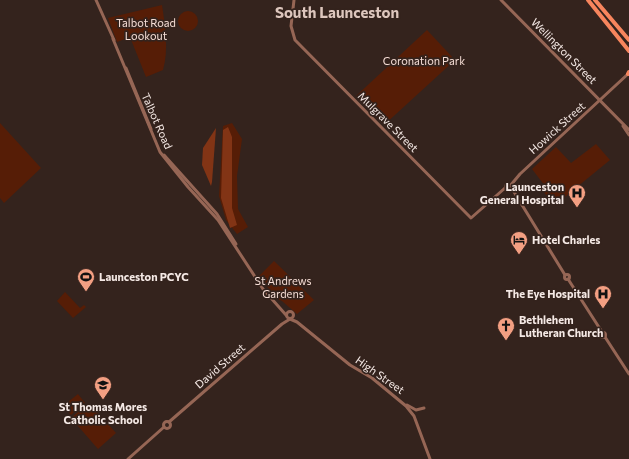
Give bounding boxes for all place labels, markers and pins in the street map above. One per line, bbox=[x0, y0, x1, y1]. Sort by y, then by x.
place label: Launceston General Hospital bbox=[480, 180, 564, 206]
hospital icon: Launceston General Hospital bbox=[567, 183, 587, 208]
hotel icon: Hotel Charles bbox=[509, 230, 529, 255]
place label: Hotel Charles bbox=[532, 233, 600, 246]
sports icon: Launceston PCYC bbox=[76, 267, 96, 292]
place label: Launceston PCYC bbox=[99, 270, 189, 283]
hospital icon: The Eye Hospital bbox=[593, 284, 613, 309]
place label: The Eye Hospital bbox=[506, 287, 590, 300]
place label: Bethlehem Lutheran Church bbox=[519, 313, 603, 339]
church icon: Bethlehem Lutheran Church bbox=[496, 316, 516, 341]
school or university icon: St Thomas Mores Catholic School bbox=[93, 375, 113, 400]
place label: St Thomas Mores Catholic School bbox=[59, 400, 147, 426]

